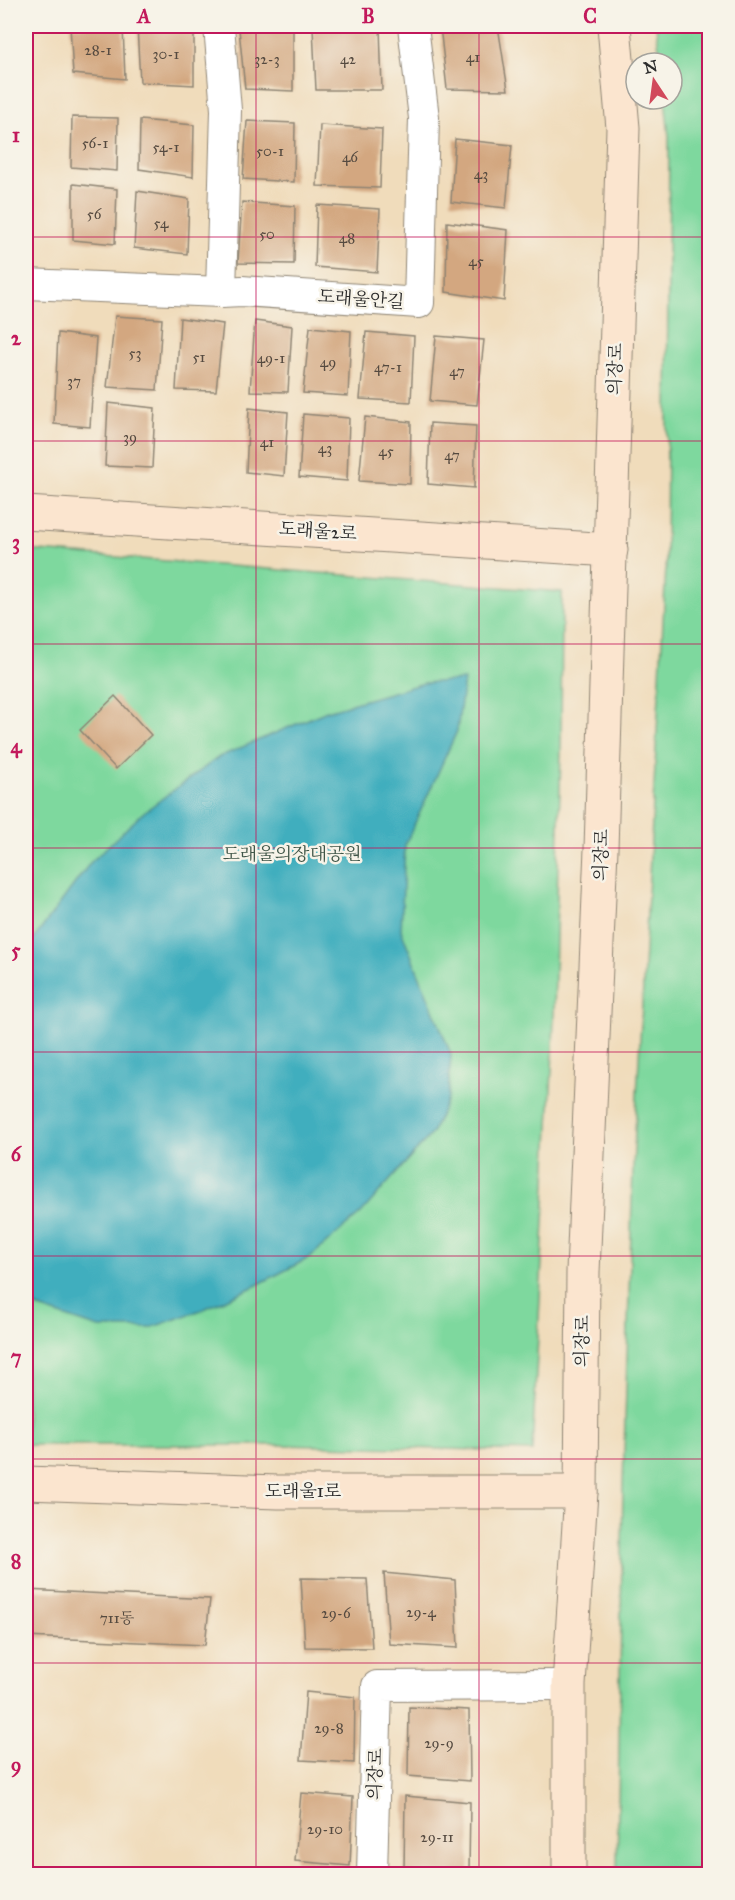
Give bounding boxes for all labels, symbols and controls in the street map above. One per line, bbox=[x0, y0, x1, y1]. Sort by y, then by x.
text: A bbox=[135, 4, 151, 28]
text: B bbox=[361, 4, 375, 28]
text: C bbox=[583, 4, 597, 28]
house number: 28-1 bbox=[84, 41, 112, 59]
house number: 30-1 bbox=[153, 45, 179, 63]
house number: 41 bbox=[466, 48, 480, 66]
house number: 32-3 bbox=[254, 50, 280, 68]
house number: 42 bbox=[340, 50, 356, 68]
north arrow bbox=[624, 51, 684, 111]
text: N bbox=[642, 56, 660, 78]
text: 1 bbox=[12, 123, 20, 147]
house number: 56-1 bbox=[82, 134, 108, 152]
house number: 54-1 bbox=[152, 138, 180, 156]
house number: 50-1 bbox=[256, 142, 284, 160]
house number: 46 bbox=[342, 148, 359, 166]
house number: 43 bbox=[474, 165, 488, 183]
house number: 56 bbox=[87, 205, 103, 223]
house number: 54 bbox=[154, 214, 169, 232]
house number: 50 bbox=[259, 225, 275, 243]
house number: 48 bbox=[339, 229, 355, 247]
house number: 45 bbox=[468, 252, 484, 270]
street label: 도래울안길 bbox=[317, 285, 405, 313]
text: 2 bbox=[11, 326, 22, 350]
street label: 의장로 bbox=[603, 343, 627, 395]
house number: 53 bbox=[129, 344, 141, 362]
house number: 51 bbox=[193, 348, 206, 366]
house number: 49-1 bbox=[257, 349, 285, 367]
house number: 49 bbox=[320, 353, 336, 371]
house number: 47-1 bbox=[374, 358, 402, 376]
house number: 47 bbox=[449, 362, 465, 380]
house number: 37 bbox=[67, 372, 81, 390]
house number: 39 bbox=[123, 428, 137, 446]
house number: 41 bbox=[260, 433, 274, 451]
house number: 43 bbox=[318, 439, 332, 457]
house number: 45 bbox=[378, 442, 394, 460]
house number: 47 bbox=[444, 446, 460, 464]
street label: 도래울2로 bbox=[278, 517, 358, 545]
text: 3 bbox=[12, 530, 20, 555]
text: 4 bbox=[10, 734, 22, 759]
street label: 의장로 bbox=[589, 829, 613, 881]
park label: 도래울의장대공원 bbox=[222, 843, 362, 865]
text: 5 bbox=[11, 938, 21, 962]
text: 6 bbox=[11, 1142, 23, 1166]
street label: 의장로 bbox=[571, 1315, 593, 1367]
text: 7 bbox=[11, 1345, 22, 1369]
street label: 도래울1로 bbox=[265, 1480, 341, 1502]
text: 8 bbox=[11, 1549, 21, 1573]
house number: 29-4 bbox=[406, 1603, 437, 1621]
house number: 29-6 bbox=[321, 1604, 352, 1622]
house number: 711동 bbox=[100, 1609, 135, 1627]
house number: 29-8 bbox=[314, 1719, 344, 1737]
house number: 29-9 bbox=[424, 1734, 454, 1752]
street label: 의장로 bbox=[363, 1748, 387, 1800]
text: 9 bbox=[11, 1753, 21, 1778]
house number: 29-10 bbox=[307, 1820, 343, 1838]
house number: 29-11 bbox=[420, 1828, 454, 1846]

